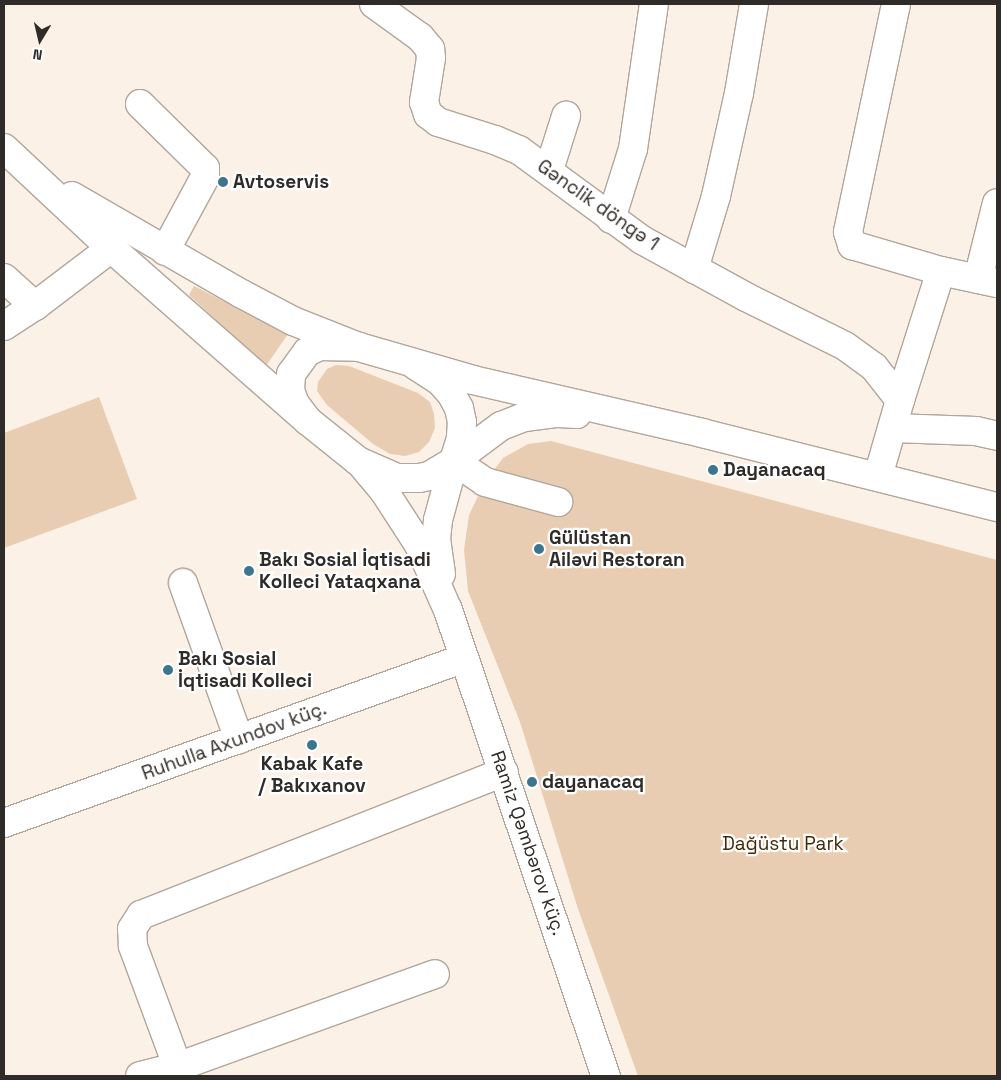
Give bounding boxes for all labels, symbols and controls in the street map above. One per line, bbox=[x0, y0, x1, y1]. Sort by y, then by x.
north arrow bbox=[15, 15, 65, 65]
text: N bbox=[32, 45, 44, 64]
street label: Gənclik döngə 1 bbox=[533, 155, 663, 255]
place label: Avtoservis bbox=[233, 171, 329, 193]
marker: Avtoservis bbox=[217, 176, 229, 188]
place label: Dayanacaq bbox=[723, 459, 826, 481]
marker: Dayanacaq bbox=[707, 464, 719, 476]
place label: Gülüstan Ailəvi Restoran bbox=[549, 527, 685, 571]
marker: Gülüstan Ailəvi Restoran bbox=[533, 543, 545, 555]
place label: Bakı Sosial İqtisadi Kolleci Yataqxana bbox=[259, 549, 431, 593]
marker: Bakı Sosial İqtisadi Kolleci Yataqxana bbox=[243, 565, 255, 577]
place label: Bakı Sosial İqtisadi Kolleci bbox=[178, 648, 312, 692]
marker: Bakı Sosial İqtisadi Kolleci bbox=[162, 664, 174, 676]
street label: Ruhulla Axundov küç. bbox=[138, 697, 330, 785]
marker: Kabak Kafe / Bakıxanov bbox=[306, 739, 318, 751]
street label: Ramiz Qəmbərov küç. bbox=[486, 748, 570, 938]
place label: Kabak Kafe / Bakıxanov bbox=[258, 753, 366, 797]
place label: dayanacaq bbox=[542, 771, 644, 793]
marker: dayanacaq bbox=[526, 776, 538, 788]
park label: Dağüstu Park bbox=[722, 833, 844, 855]

